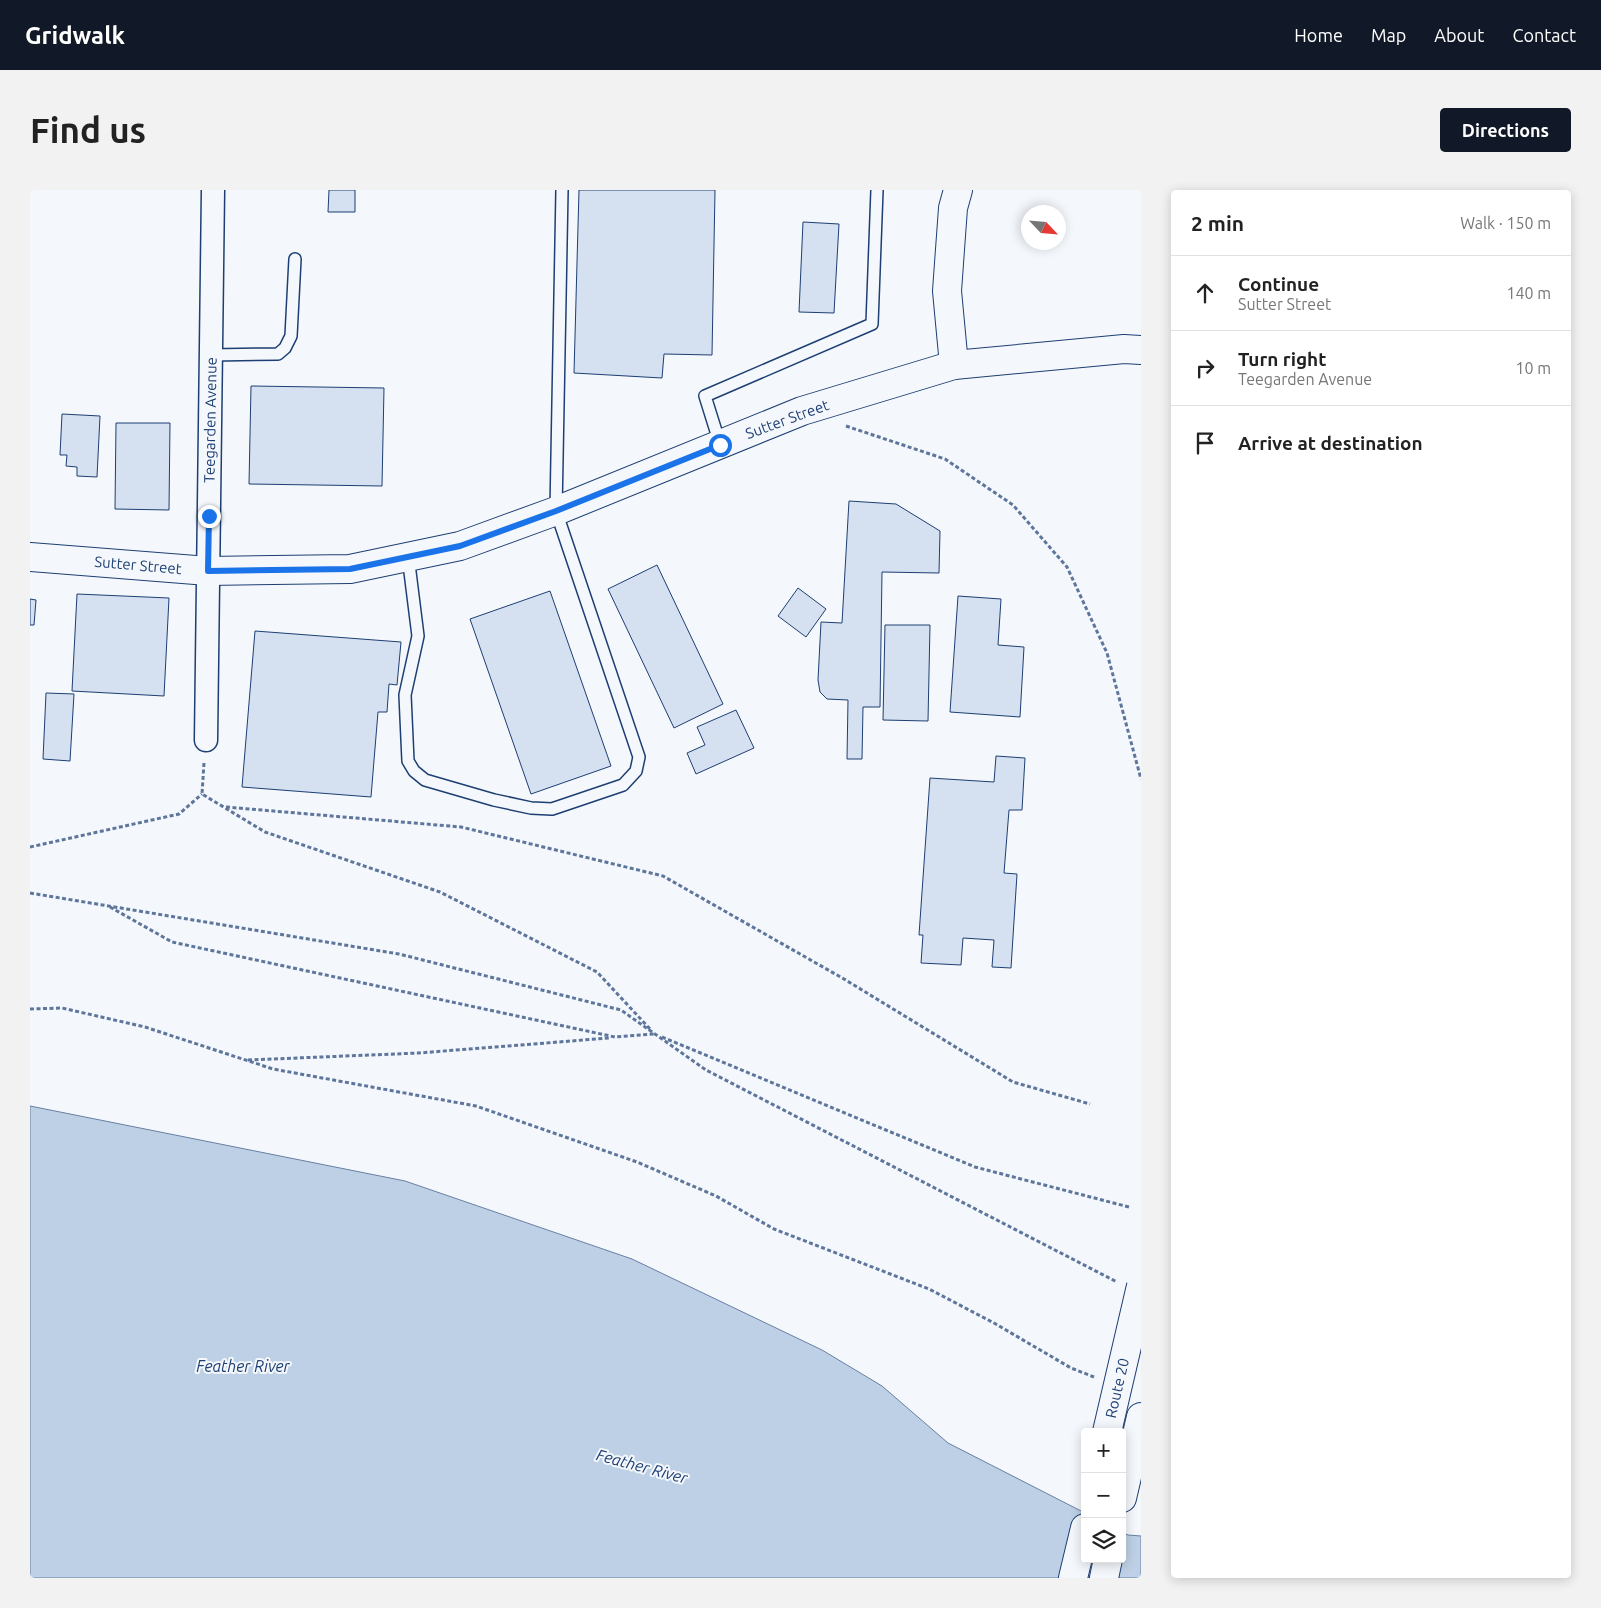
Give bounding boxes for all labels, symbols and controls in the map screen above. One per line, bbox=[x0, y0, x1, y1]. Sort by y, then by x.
text: Gridwalk bbox=[25, 22, 125, 49]
text: Home bbox=[1294, 25, 1343, 45]
text: Map bbox=[1371, 25, 1406, 45]
text: About bbox=[1434, 25, 1484, 45]
text: Contact bbox=[1512, 25, 1576, 45]
button: Directions bbox=[1440, 108, 1571, 152]
text: Find us bbox=[30, 110, 146, 150]
north arrow bbox=[1021, 205, 1066, 250]
text: 2 min bbox=[1191, 211, 1244, 235]
text: Walk · 150 m bbox=[1460, 214, 1551, 232]
text: Continue bbox=[1238, 273, 1319, 295]
icon: ahead bbox=[1191, 279, 1219, 307]
text: 140 m bbox=[1506, 284, 1551, 302]
text: Sutter Street bbox=[1238, 295, 1331, 313]
text: Turn right bbox=[1238, 348, 1326, 370]
icon: right bbox=[1191, 354, 1219, 382]
street label: Teegarden Avenue bbox=[200, 357, 220, 483]
text: 10 m bbox=[1515, 359, 1551, 377]
text: Teegarden Avenue bbox=[1238, 370, 1372, 388]
street label: Sutter Street bbox=[743, 396, 831, 442]
icon: arrive bbox=[1191, 429, 1219, 457]
text: Arrive at destination bbox=[1238, 432, 1423, 454]
route start bbox=[709, 434, 732, 457]
route end bbox=[198, 505, 221, 528]
street label: Sutter Street bbox=[94, 553, 182, 577]
street label: Route 20 bbox=[1102, 1356, 1132, 1420]
water label: Feather River bbox=[196, 1357, 291, 1375]
map controls bbox=[1081, 1428, 1126, 1563]
button: + bbox=[1081, 1428, 1126, 1473]
water label: Feather River bbox=[595, 1445, 690, 1487]
button: − bbox=[1081, 1473, 1126, 1518]
button: layers bbox=[1081, 1518, 1126, 1563]

